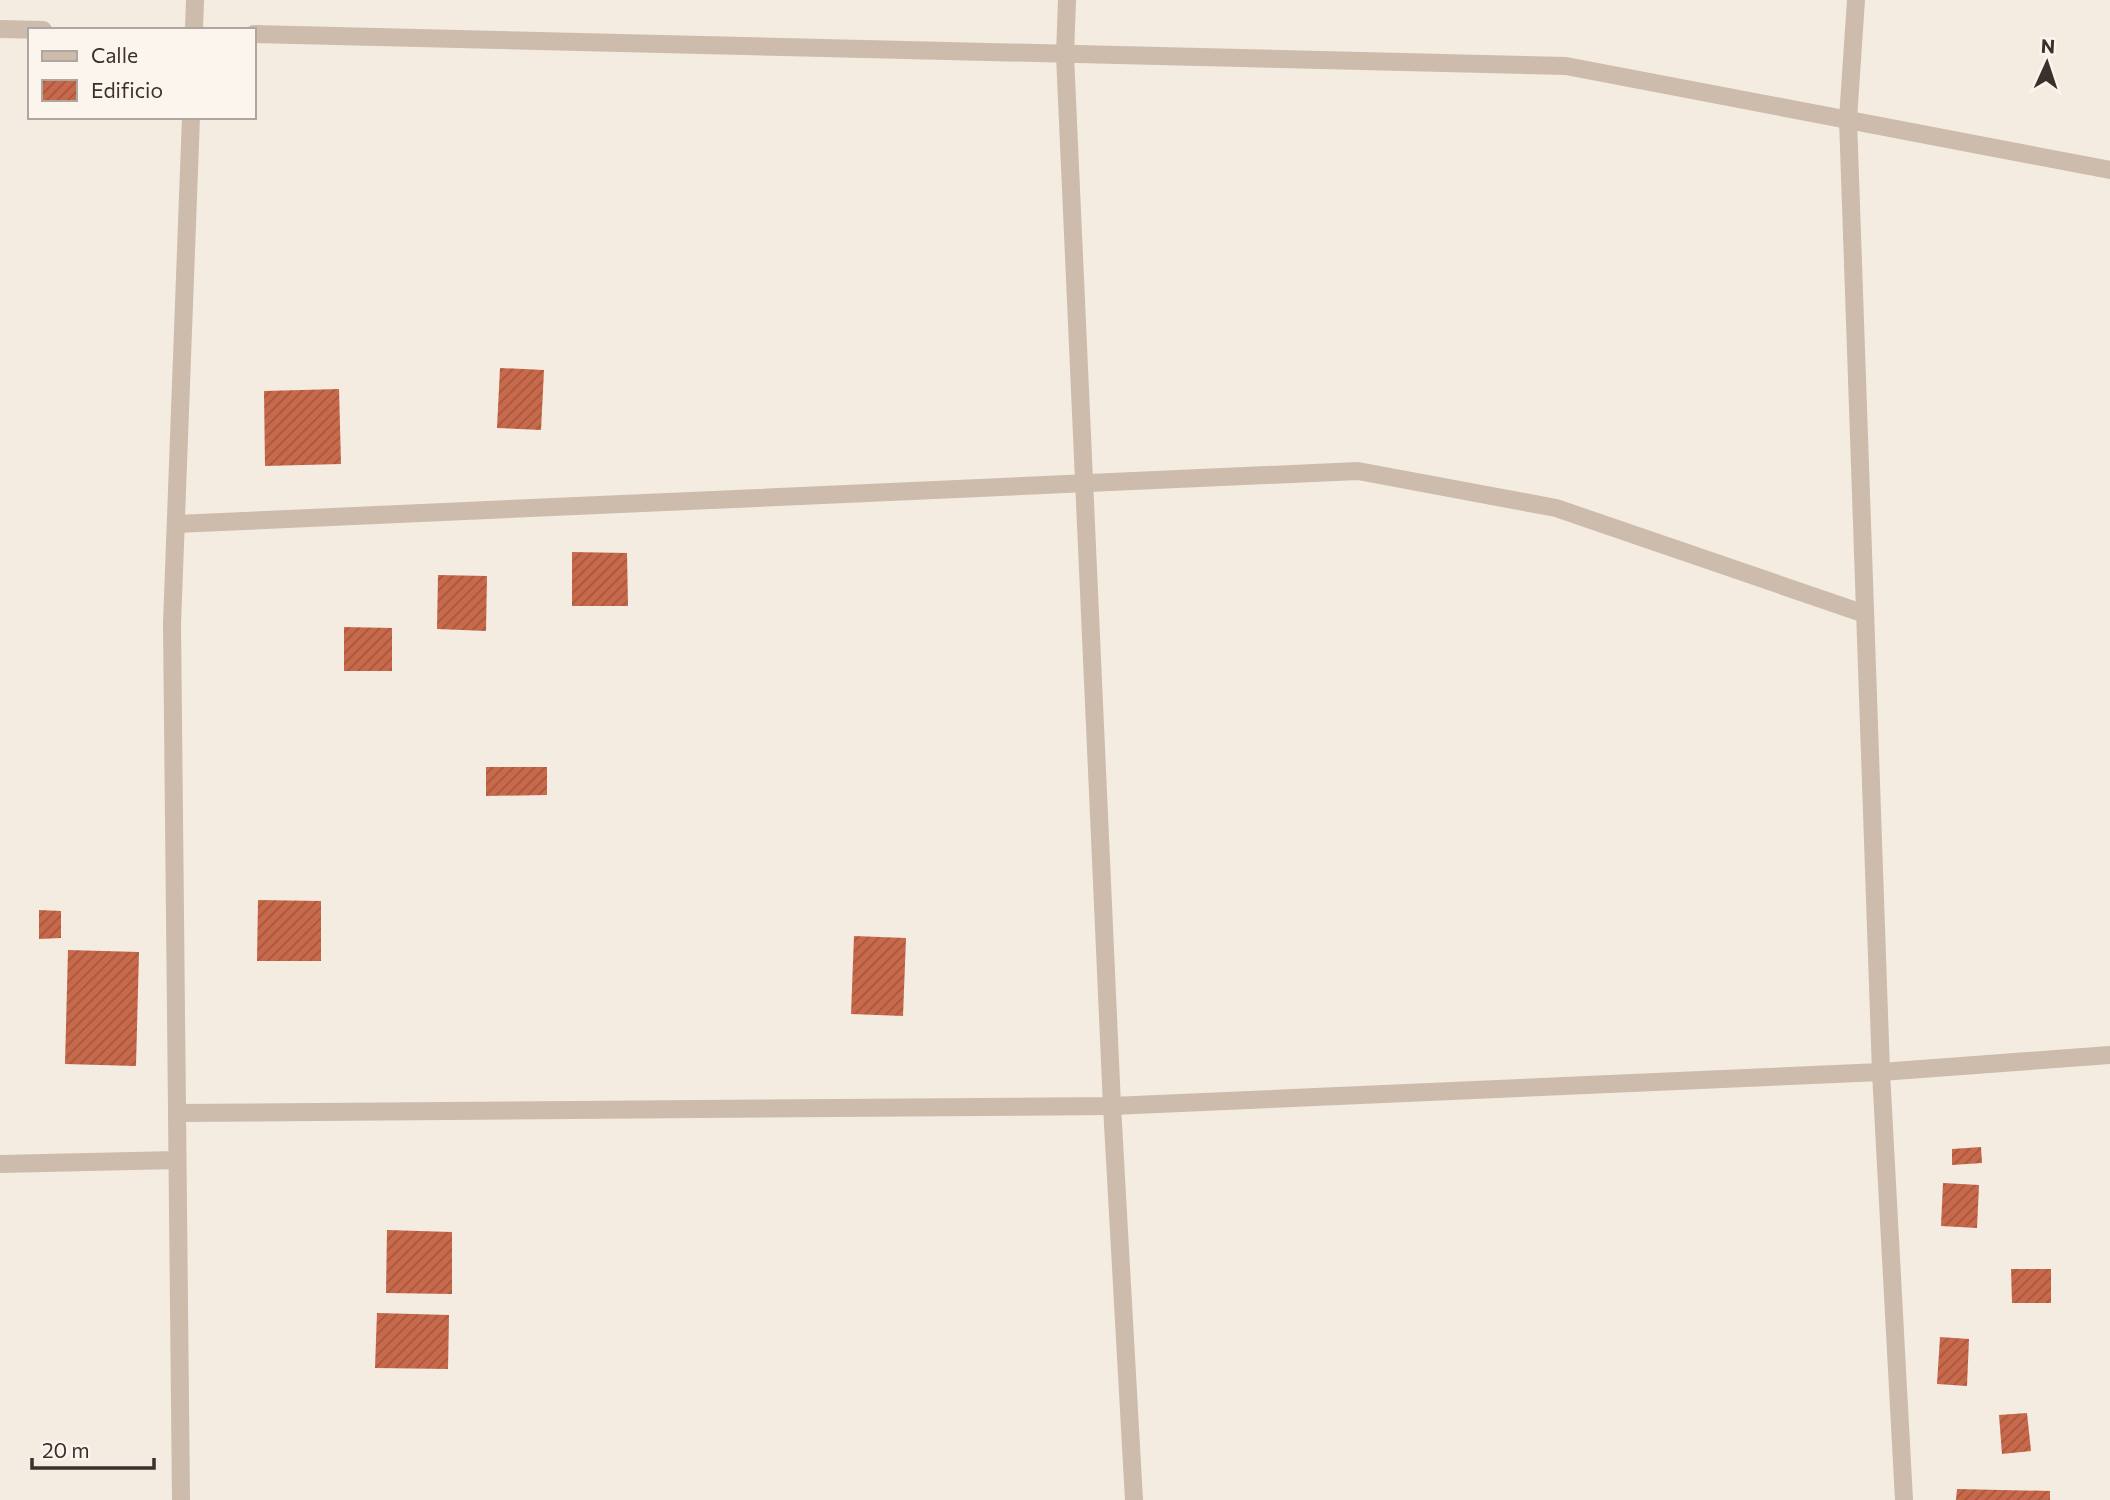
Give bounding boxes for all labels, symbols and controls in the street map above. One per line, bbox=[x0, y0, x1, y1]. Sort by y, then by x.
legend bbox=[28, 28, 256, 119]
north arrow bbox=[2012, 28, 2082, 98]
text: N bbox=[2040, 34, 2056, 57]
text: Calle bbox=[91, 42, 138, 67]
text: Edificio bbox=[91, 77, 163, 102]
scale bar bbox=[32, 1426, 154, 1470]
text: 20 m bbox=[42, 1437, 90, 1462]

